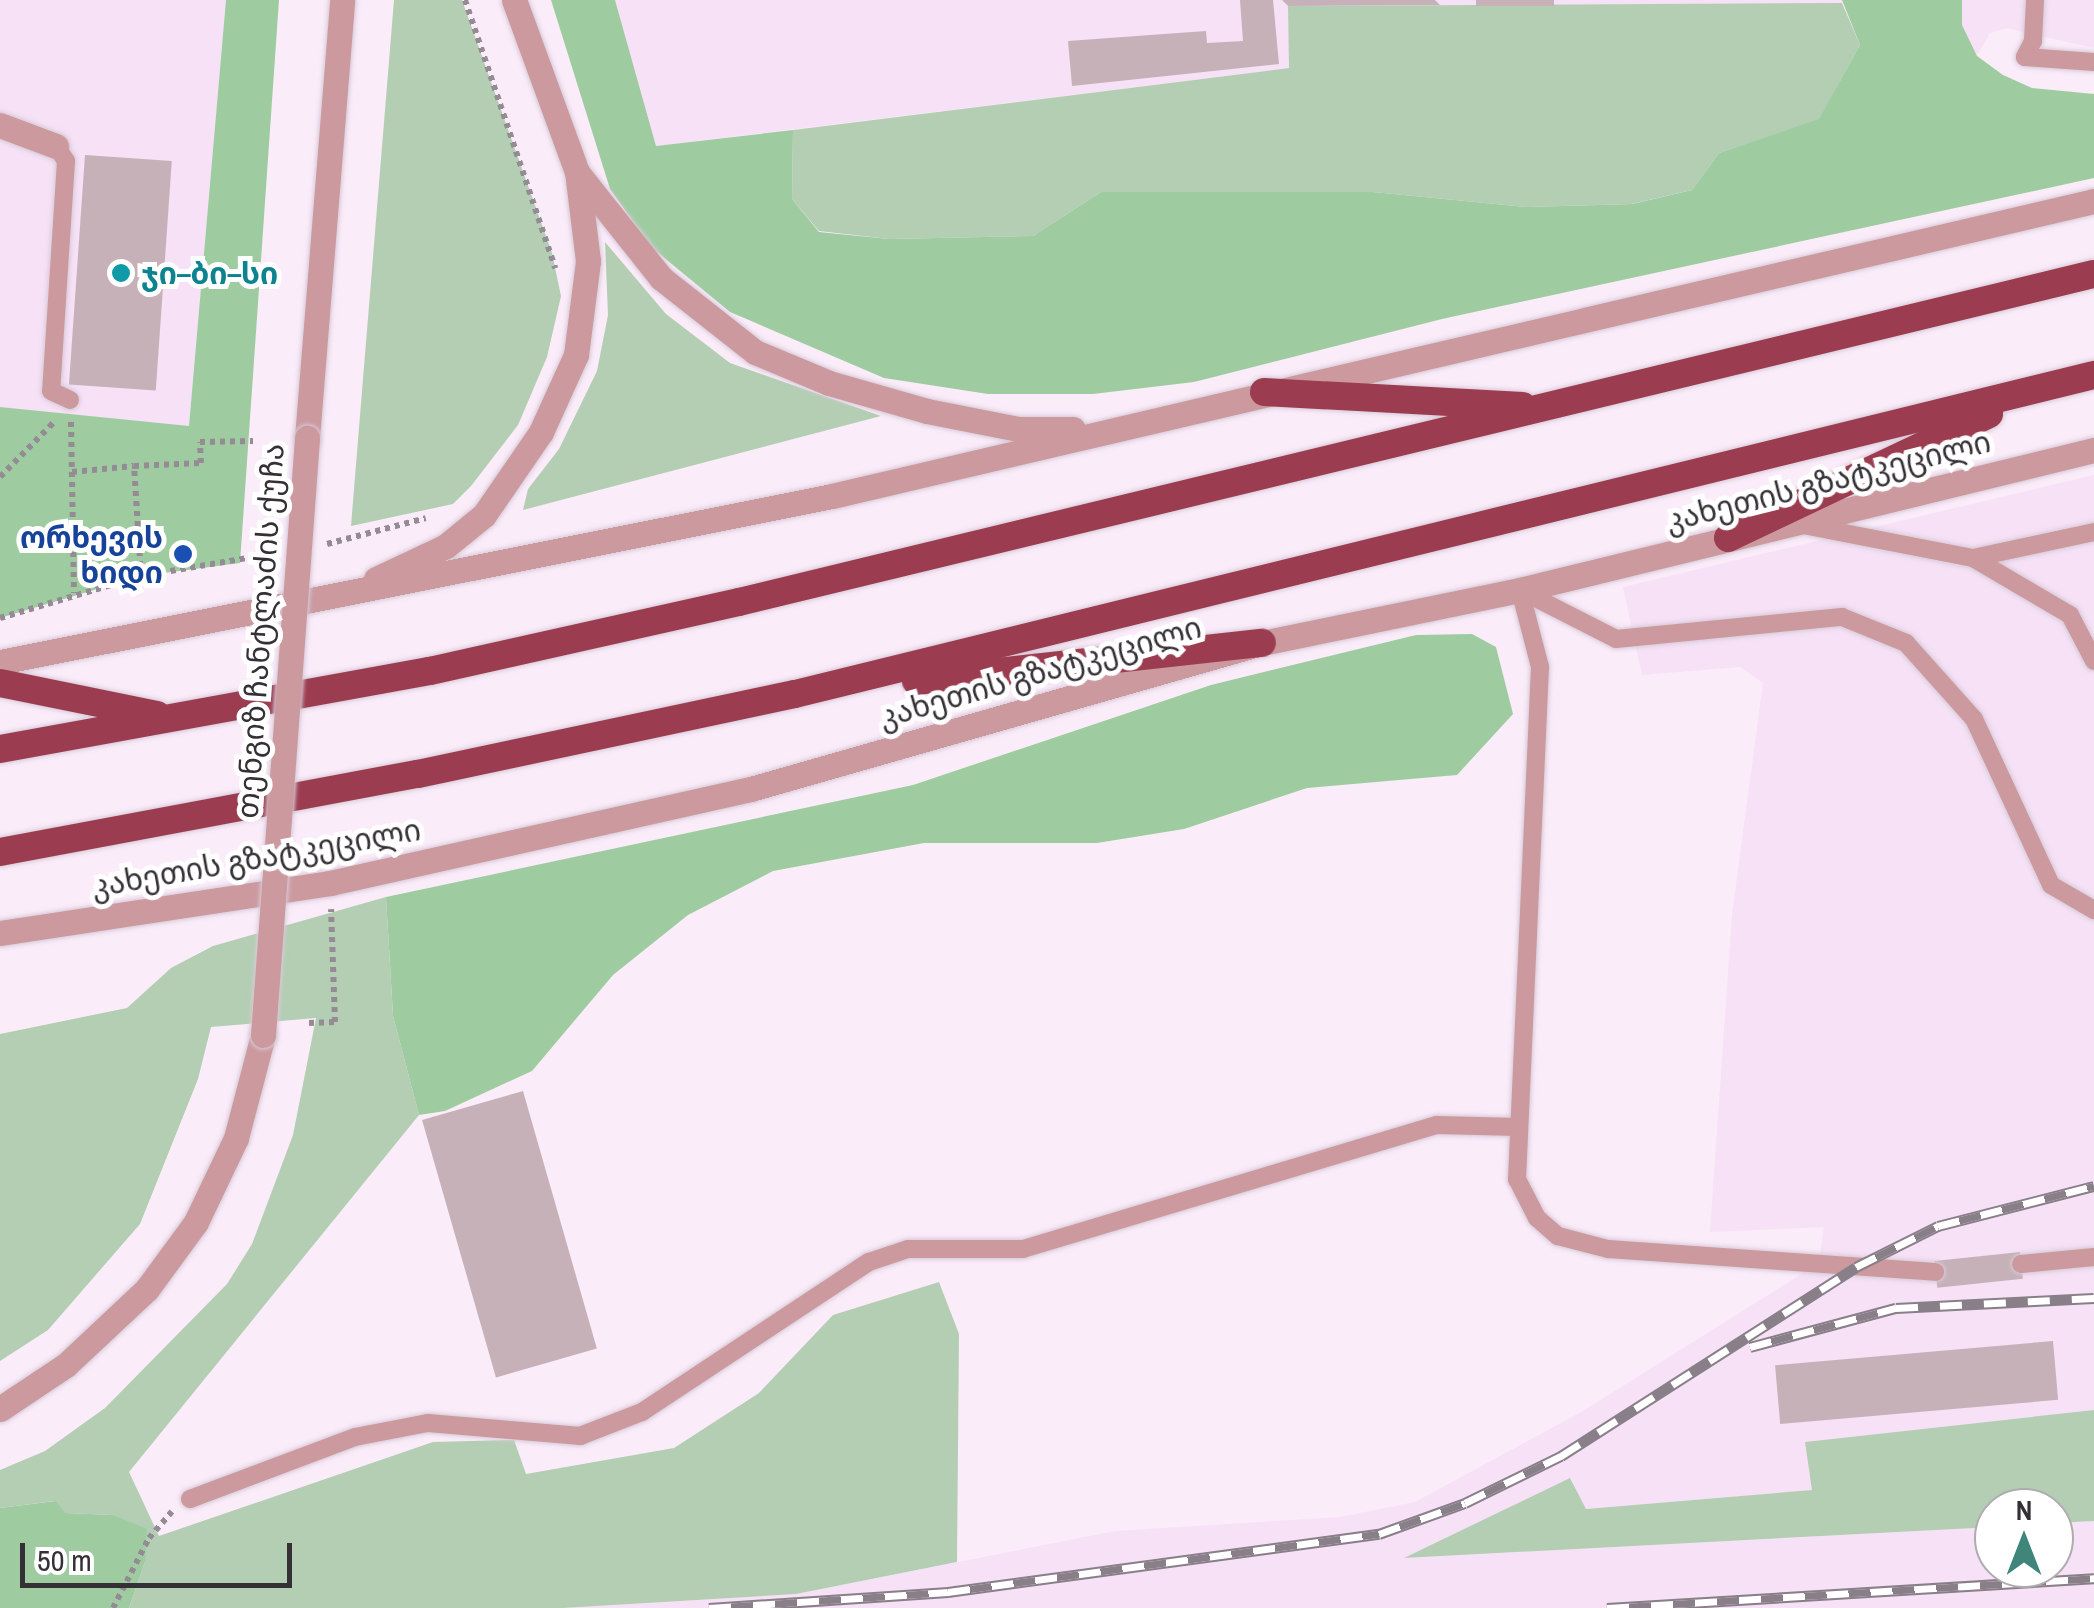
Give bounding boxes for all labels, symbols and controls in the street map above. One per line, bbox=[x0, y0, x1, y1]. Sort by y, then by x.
place label: ჯი–ბი–სი bbox=[141, 255, 278, 291]
marker: ჯი–ბი–სი bbox=[110, 262, 132, 284]
street label: კახეთის გზატკეცილი bbox=[1662, 423, 1994, 539]
street label: თენგიზ ჩანტლაძის ქუჩა bbox=[229, 442, 291, 820]
place label: ორხევის ხიდი bbox=[20, 519, 163, 590]
marker: ორხევის ხიდი bbox=[172, 543, 194, 565]
street label: კახეთის გზატკეცილი bbox=[875, 609, 1205, 735]
street label: კახეთის გზატკეცილი bbox=[89, 811, 423, 905]
north arrow bbox=[1974, 1488, 2074, 1588]
text: N bbox=[2016, 1491, 2032, 1529]
scale bar bbox=[25, 1523, 298, 1585]
text: 50 m bbox=[37, 1540, 92, 1580]

